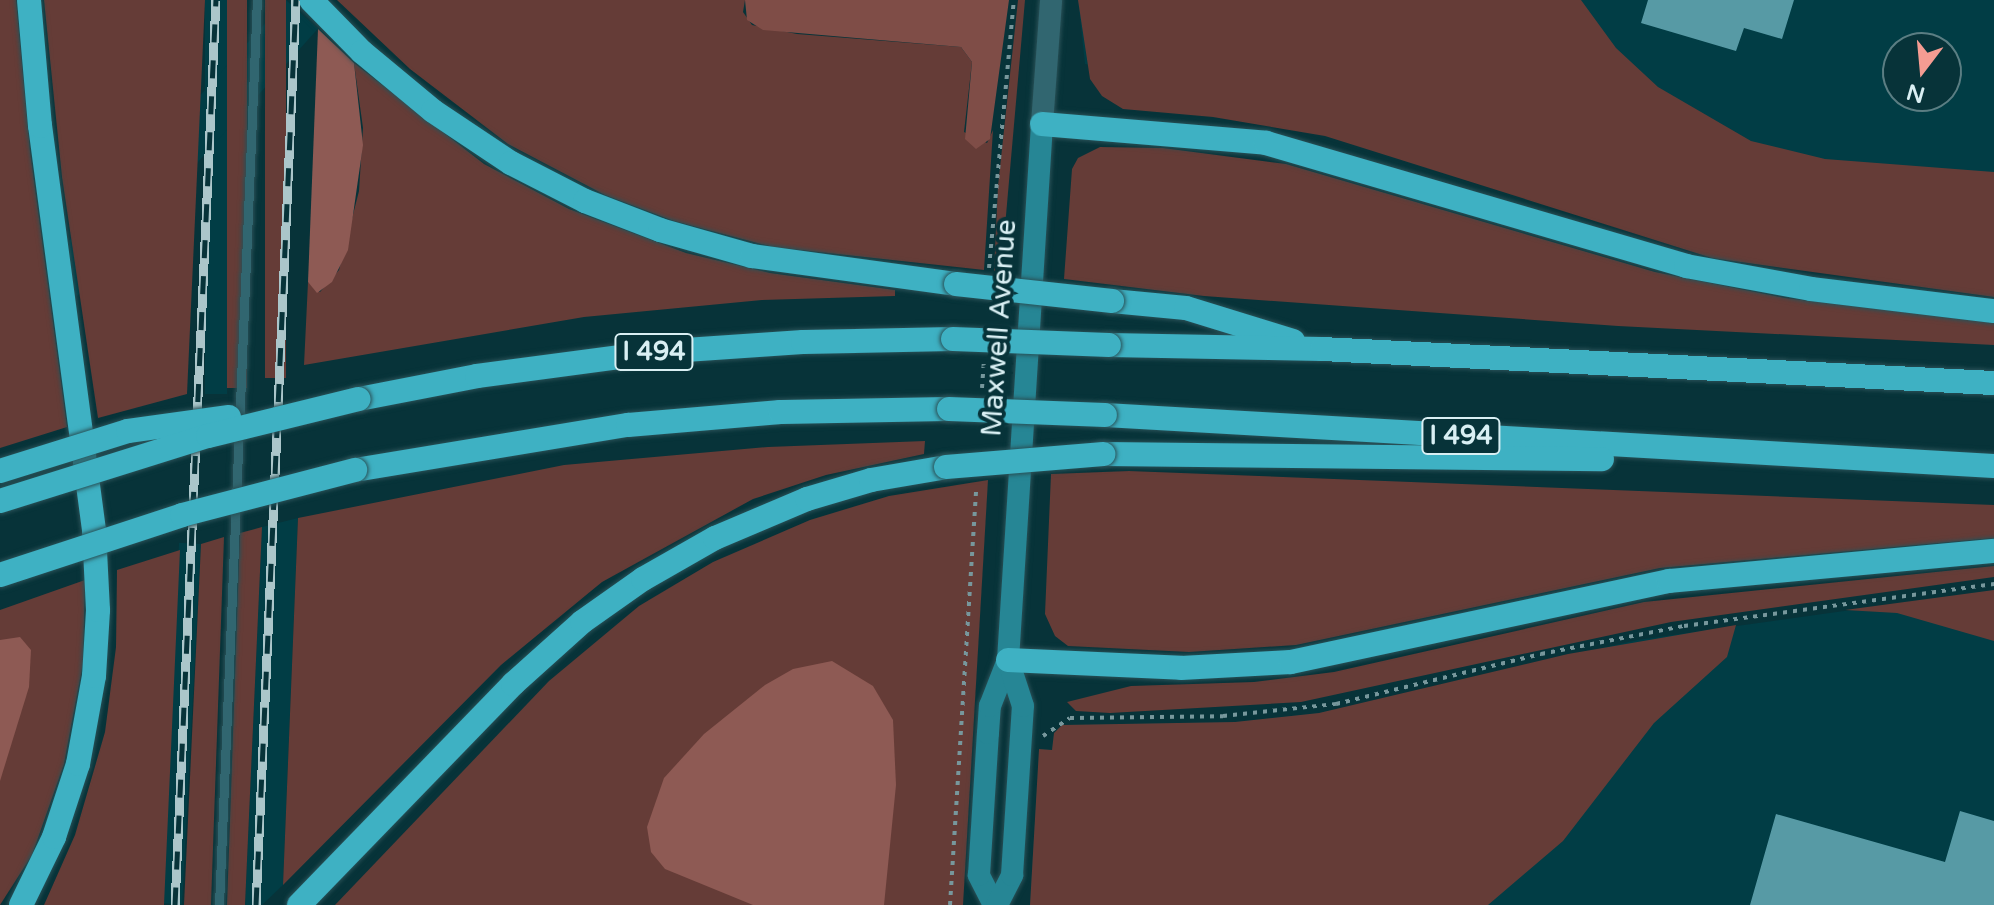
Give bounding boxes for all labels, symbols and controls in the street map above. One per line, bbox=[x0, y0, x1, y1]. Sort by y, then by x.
north arrow bbox=[1882, 32, 1962, 112]
text: N bbox=[1904, 78, 1928, 108]
street label: Maxwell Avenue bbox=[975, 218, 1023, 438]
road number: I 494 bbox=[614, 330, 694, 374]
road number: I 494 bbox=[1421, 414, 1501, 458]

